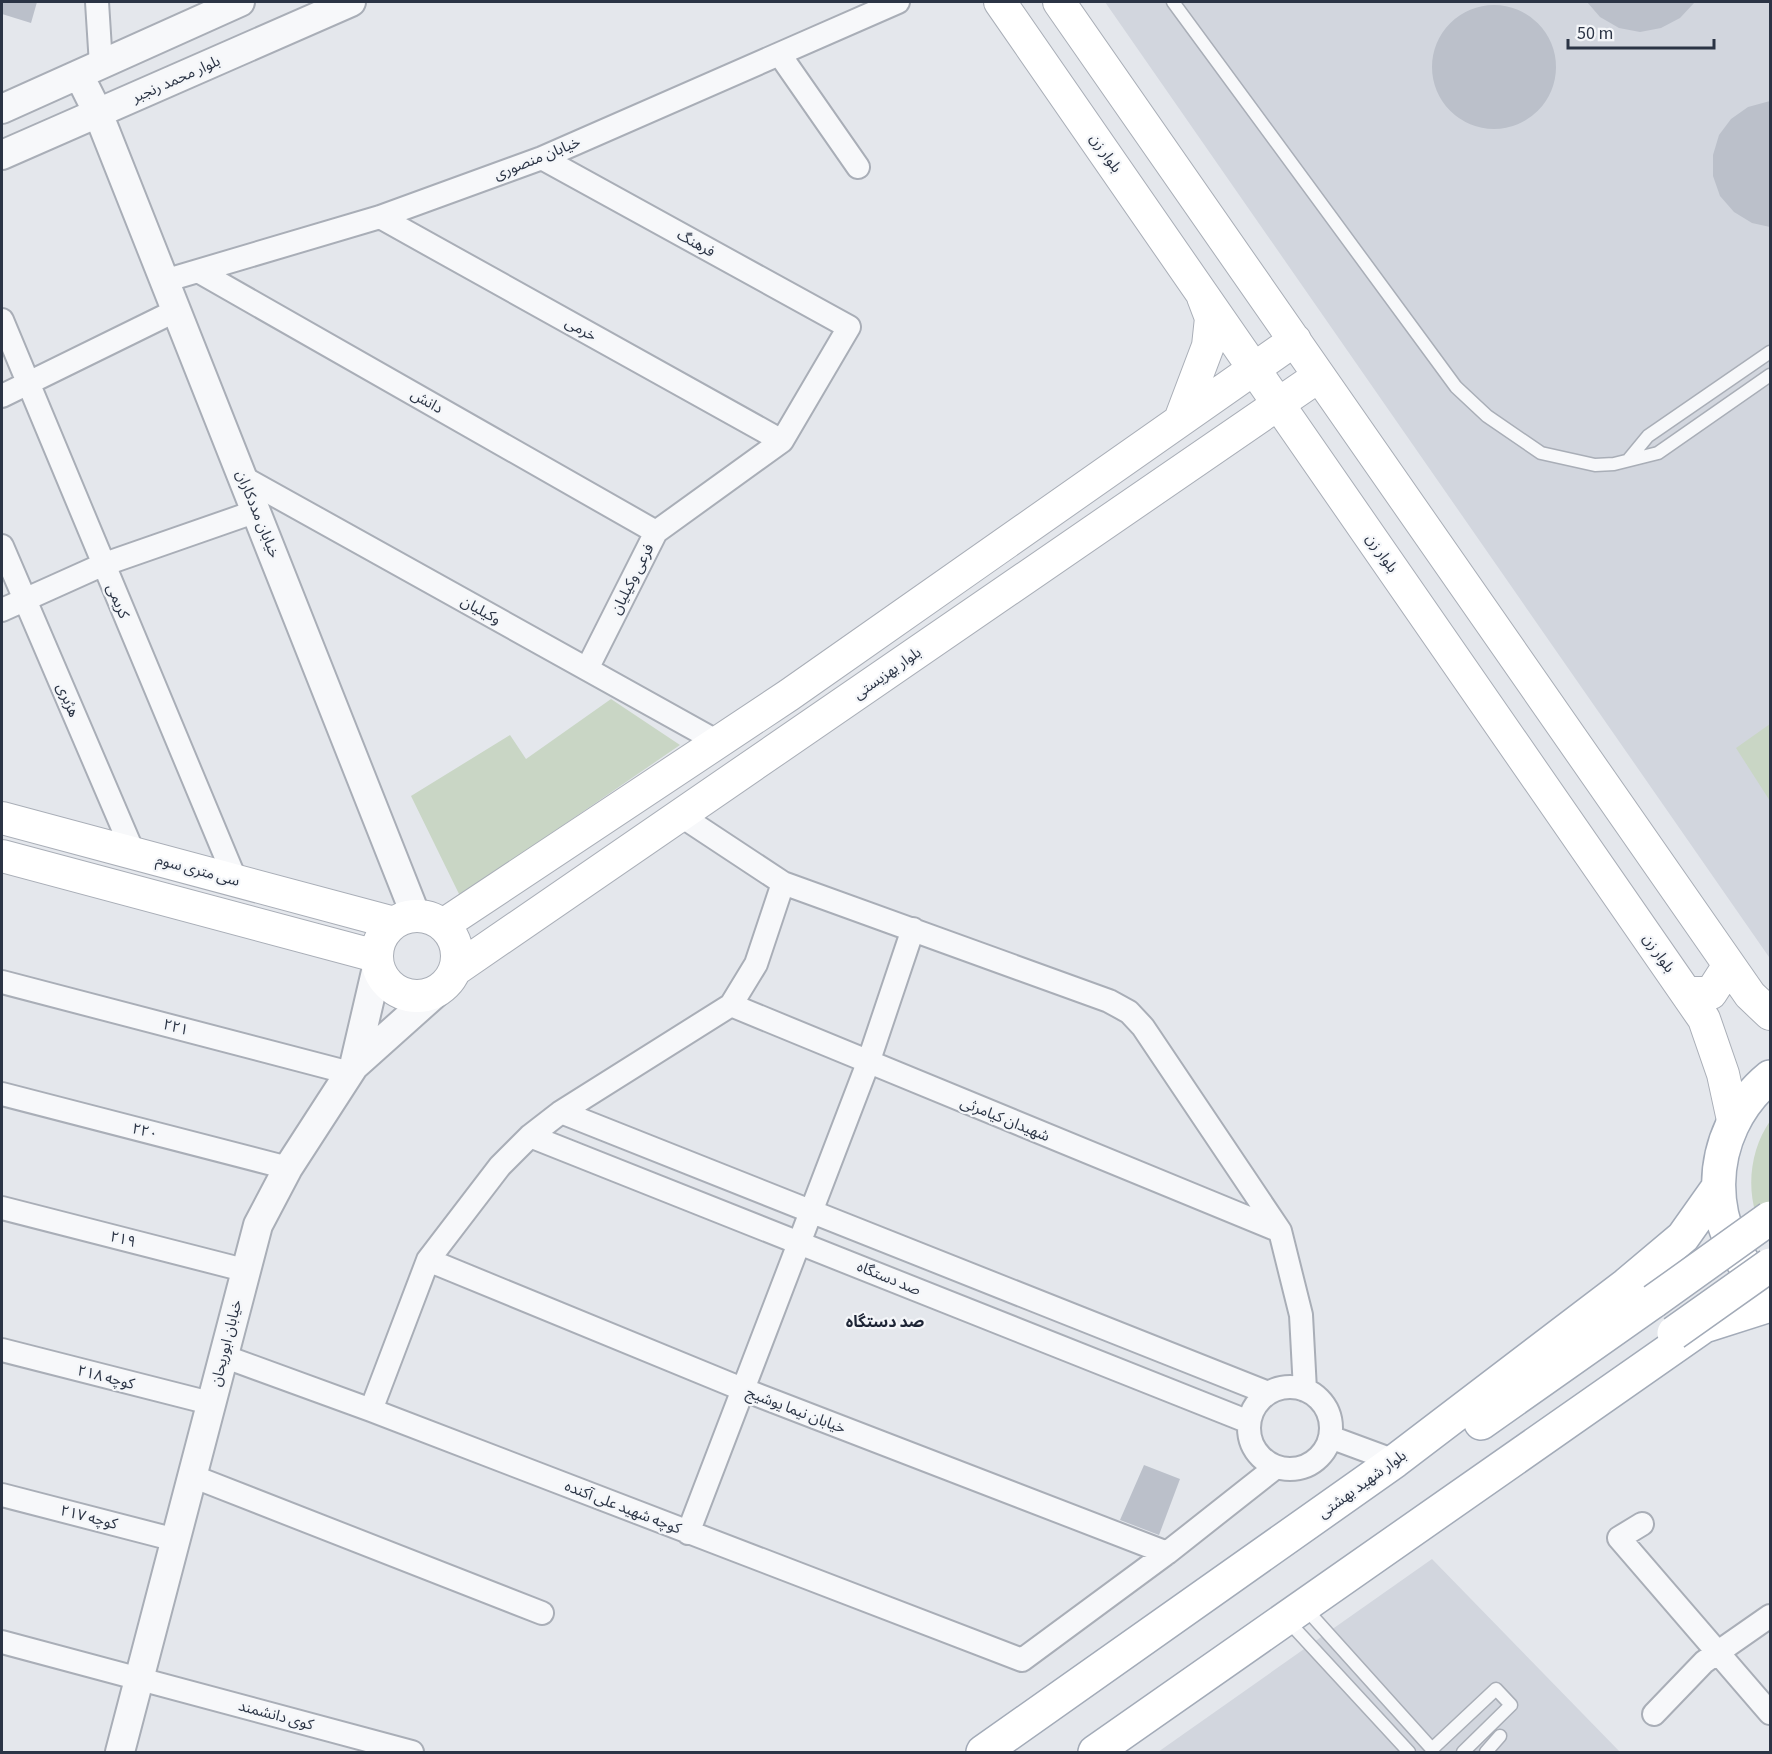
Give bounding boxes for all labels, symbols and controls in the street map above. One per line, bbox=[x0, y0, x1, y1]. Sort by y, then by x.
scale bar bbox=[1568, 12, 1714, 50]
text: 50 m bbox=[1577, 21, 1613, 46]
street label: بلوار محمد رنجبر bbox=[128, 51, 224, 109]
street label: بلوار زن bbox=[1085, 129, 1127, 177]
street label: خیابان منصوری bbox=[491, 131, 584, 185]
street label: فرهنگ bbox=[673, 224, 719, 263]
street label: خرمی bbox=[561, 312, 600, 347]
street label: دانش bbox=[407, 384, 447, 419]
street label: خیابان مددکاران bbox=[230, 467, 285, 561]
street label: بلوار زن bbox=[1361, 529, 1403, 577]
street label: فرعی وکیلیان bbox=[606, 540, 659, 618]
street label: کریمی bbox=[101, 581, 135, 623]
street label: وکیلیان bbox=[457, 591, 505, 630]
street label: بلوار بهزیستی bbox=[849, 642, 926, 705]
street label: هژبری bbox=[51, 680, 84, 721]
street label: سی متری سوم bbox=[154, 849, 242, 892]
street label: بلوار زن bbox=[1638, 929, 1680, 977]
street label: ۲۲۱ bbox=[161, 1014, 191, 1041]
street label: شهیدان کیامرثی bbox=[957, 1092, 1053, 1147]
street label: ۲۲۰ bbox=[130, 1118, 160, 1145]
street label: ۲۱۹ bbox=[108, 1226, 138, 1253]
street label: صد دستگاه bbox=[854, 1256, 924, 1301]
street label: خیابان ابوریحان bbox=[206, 1297, 247, 1389]
district label: صد دستگاه bbox=[846, 1311, 924, 1333]
street label: کوچه ۲۱۸ bbox=[75, 1360, 137, 1395]
street label: خیابان نیما یوشیج bbox=[743, 1382, 849, 1440]
street label: بلوار شهید بهشتی bbox=[1314, 1445, 1411, 1524]
street label: کوچه شهید علی آکنده bbox=[561, 1476, 685, 1540]
street label: کوچه ۲۱۷ bbox=[58, 1500, 120, 1535]
street label: کوی دانشمند bbox=[236, 1695, 317, 1736]

